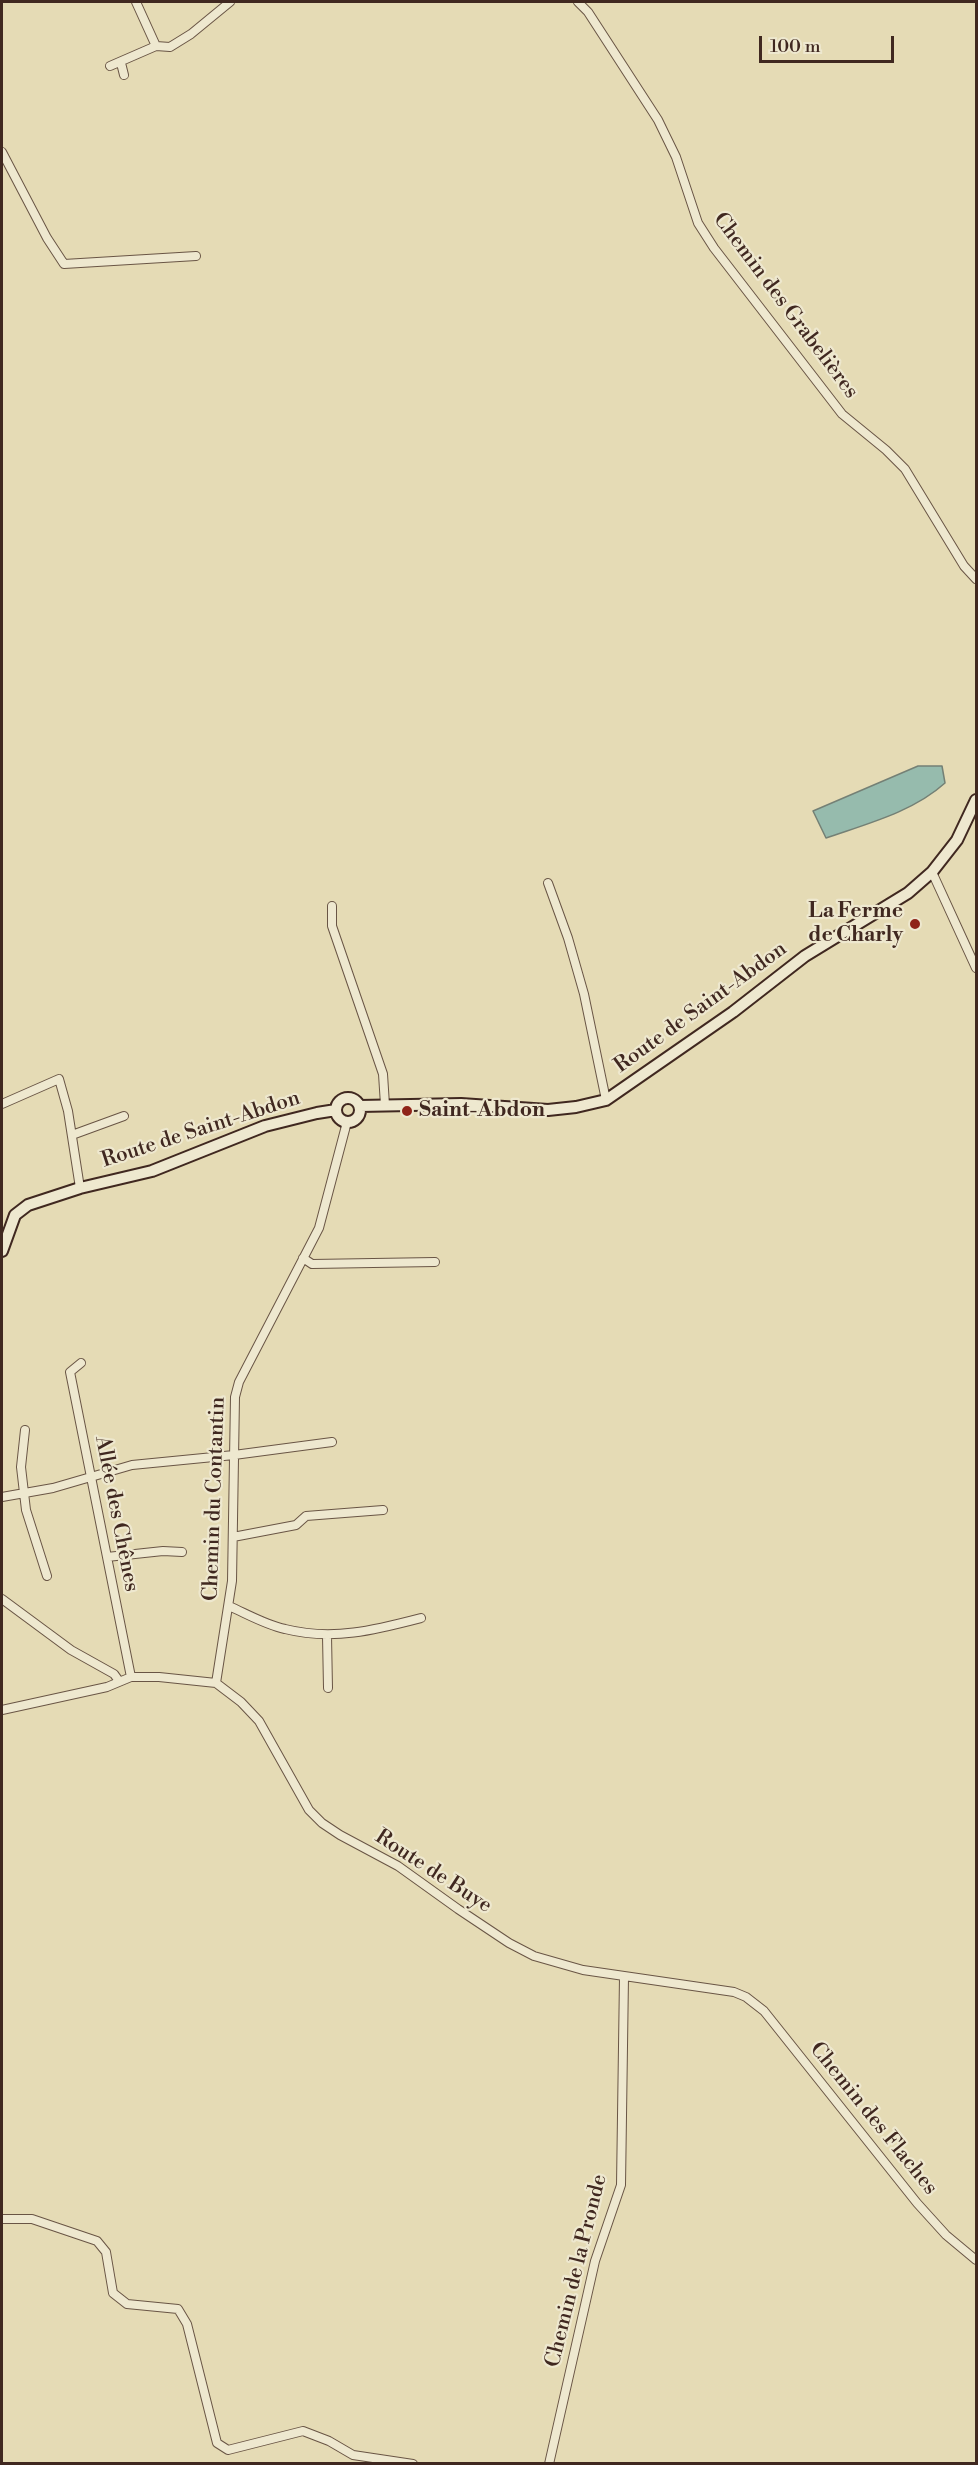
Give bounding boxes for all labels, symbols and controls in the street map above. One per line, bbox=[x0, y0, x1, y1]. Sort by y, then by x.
scale bar bbox=[762, 24, 897, 62]
text: 100 m bbox=[770, 35, 821, 58]
street label: Chemin des Grabelières bbox=[707, 208, 863, 404]
place label: La Ferme de Charly bbox=[808, 899, 903, 949]
marker: La Ferme de Charly bbox=[908, 917, 922, 931]
street label: Route de Saint-Abdon bbox=[610, 937, 792, 1079]
street label: Route de Saint-Abdon bbox=[99, 1086, 303, 1174]
place label: Saint-Abdon bbox=[419, 1098, 545, 1124]
marker: Saint-Abdon bbox=[400, 1104, 414, 1118]
street label: Chemin du Contantin bbox=[199, 1396, 231, 1602]
street label: Allée des Chênes bbox=[89, 1434, 143, 1594]
street label: Route de Buye bbox=[370, 1825, 496, 1919]
street label: Chemin des Flaches bbox=[804, 2038, 942, 2200]
street label: Chemin de la Pronde bbox=[541, 2172, 613, 2370]

